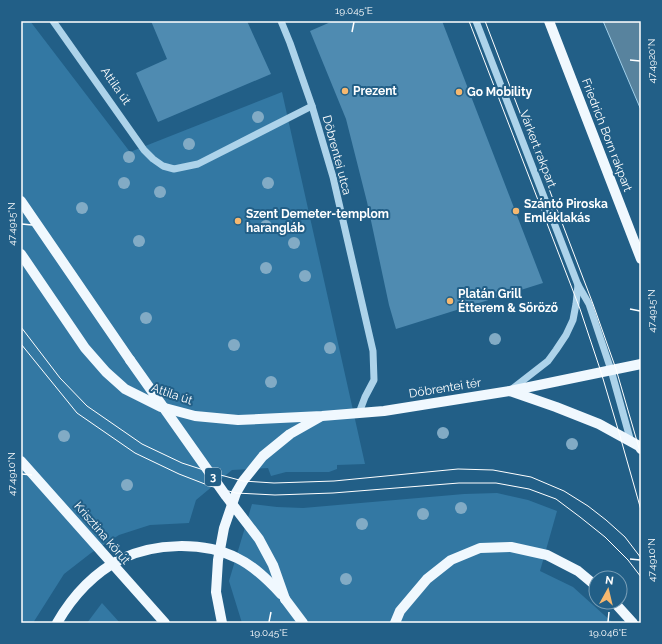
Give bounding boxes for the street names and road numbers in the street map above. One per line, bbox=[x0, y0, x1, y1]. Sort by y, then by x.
street label: Attila út bbox=[98, 65, 134, 107]
street label: Friedrich Born rakpart bbox=[579, 76, 635, 194]
street label: Várkert rakpart bbox=[517, 108, 559, 190]
street label: Döbrentei utca bbox=[320, 114, 354, 196]
street label: Döbrentei tér bbox=[408, 375, 483, 401]
street label: Attila út bbox=[150, 380, 194, 408]
road number: 3 bbox=[205, 468, 221, 486]
street label: Krisztina körút bbox=[71, 499, 133, 567]

